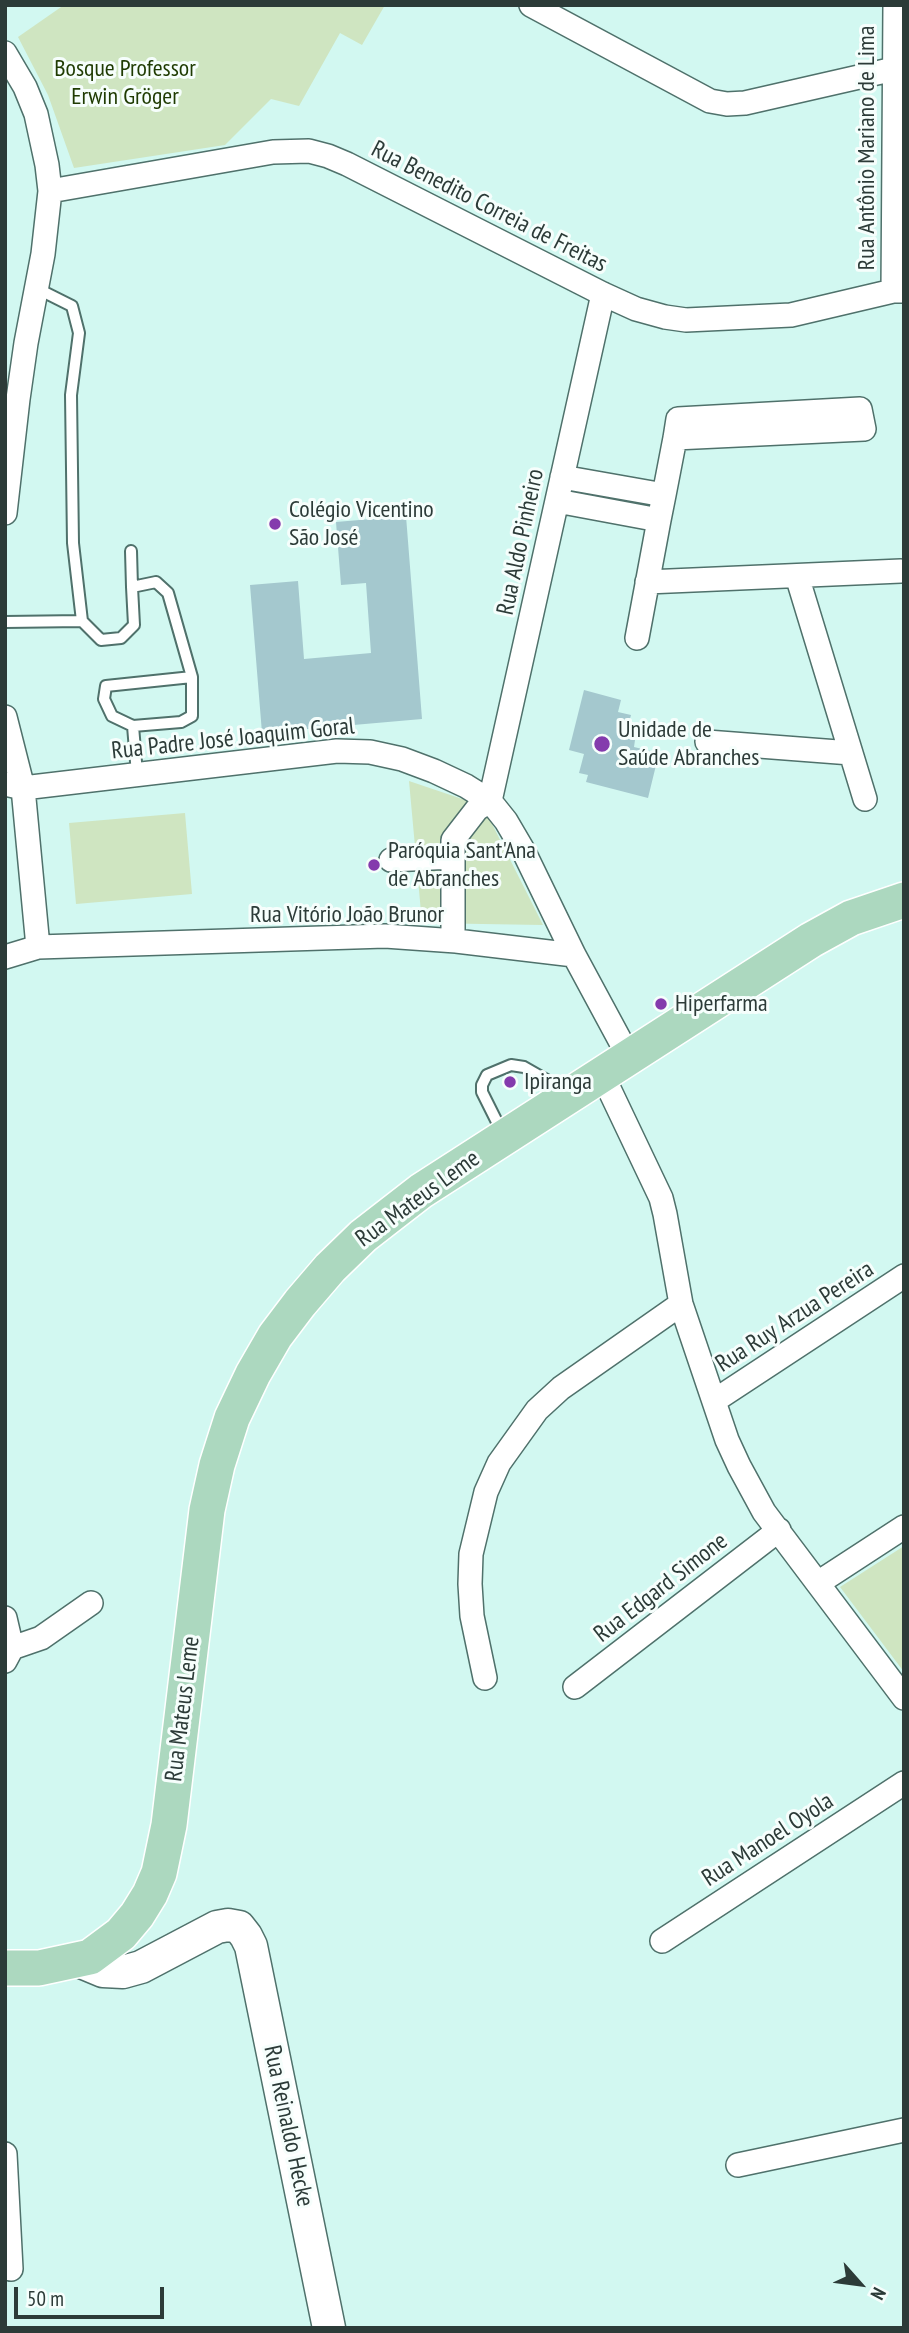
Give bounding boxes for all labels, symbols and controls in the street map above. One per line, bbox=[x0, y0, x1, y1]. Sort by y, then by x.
street label: Rua Antônio Mariano de Lima bbox=[853, 26, 881, 270]
park label: Bosque Professor Erwin Gröger bbox=[54, 55, 196, 111]
street label: Rua Benedito Correia de Freitas bbox=[366, 135, 612, 279]
street label: Rua Aldo Pinheiro bbox=[491, 466, 551, 618]
place label: Colégio Vicentino São José bbox=[289, 496, 434, 552]
marker: Colégio Vicentino São José bbox=[267, 516, 283, 532]
street label: Rua Padre José Joaquim Goral bbox=[110, 712, 356, 766]
place label: Unidade de Saúde Abranches bbox=[618, 716, 759, 772]
marker: Unidade de Saúde Abranches bbox=[592, 734, 612, 754]
place label: Paróquia Sant'Ana de Abranches bbox=[388, 837, 536, 893]
marker: Paróquia Sant'Ana de Abranches bbox=[366, 857, 382, 873]
street label: Rua Vitório João Brunor bbox=[250, 901, 444, 929]
place label: Hiperfarma bbox=[675, 990, 768, 1018]
marker: Hiperfarma bbox=[653, 996, 669, 1012]
place label: Ipiranga bbox=[524, 1068, 592, 1096]
marker: Ipiranga bbox=[502, 1074, 518, 1090]
street label: Rua Mateus Leme bbox=[351, 1145, 485, 1253]
street label: Rua Ruy Arzua Pereira bbox=[711, 1255, 879, 1379]
street label: Rua Edgard Simone bbox=[589, 1527, 733, 1649]
street label: Rua Mateus Leme bbox=[160, 1635, 206, 1783]
street label: Rua Manoel Oyola bbox=[697, 1787, 839, 1893]
street label: Rua Reinaldo Hecke bbox=[257, 2043, 319, 2209]
north arrow bbox=[825, 2249, 895, 2319]
scale bar bbox=[18, 2274, 168, 2318]
text: N bbox=[866, 2284, 892, 2304]
text: 50 m bbox=[27, 2285, 64, 2312]

